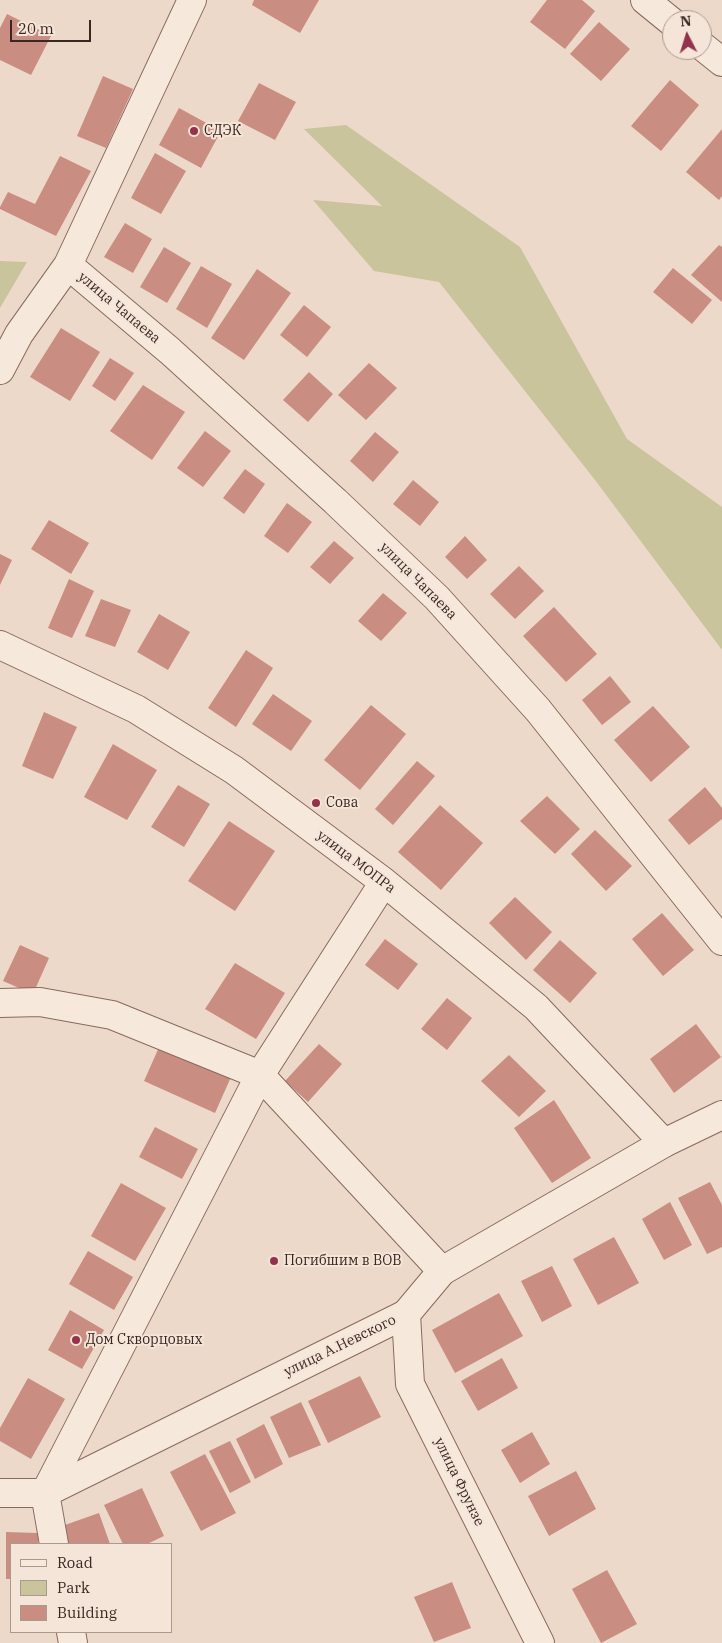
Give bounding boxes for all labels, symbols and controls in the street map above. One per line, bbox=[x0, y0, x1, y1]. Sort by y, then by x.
scale bar bbox=[12, 10, 94, 42]
north arrow bbox=[662, 10, 712, 60]
text: N bbox=[679, 12, 692, 31]
text: 20 m bbox=[18, 19, 54, 38]
place label: СДЭК bbox=[204, 123, 241, 139]
marker: СДЭК bbox=[188, 125, 200, 137]
street label: улица Чапаева bbox=[74, 269, 164, 347]
street label: улица Чапаева bbox=[376, 539, 460, 623]
place label: Сова bbox=[326, 795, 358, 811]
marker: Сова bbox=[310, 797, 322, 809]
street label: улица МОПРа bbox=[313, 827, 399, 897]
place label: Погибшим в ВОВ bbox=[284, 1253, 402, 1269]
marker: Погибшим в ВОВ bbox=[268, 1255, 280, 1267]
street label: улица А.Невского bbox=[281, 1312, 399, 1380]
place label: Дом Скворцовых bbox=[86, 1332, 203, 1348]
marker: Дом Скворцовых bbox=[70, 1334, 82, 1346]
street label: улица Фрунзе bbox=[430, 1435, 488, 1529]
legend bbox=[10, 1543, 172, 1633]
text: Road bbox=[57, 1553, 93, 1572]
text: Park bbox=[57, 1578, 90, 1597]
text: Building bbox=[57, 1603, 117, 1622]

